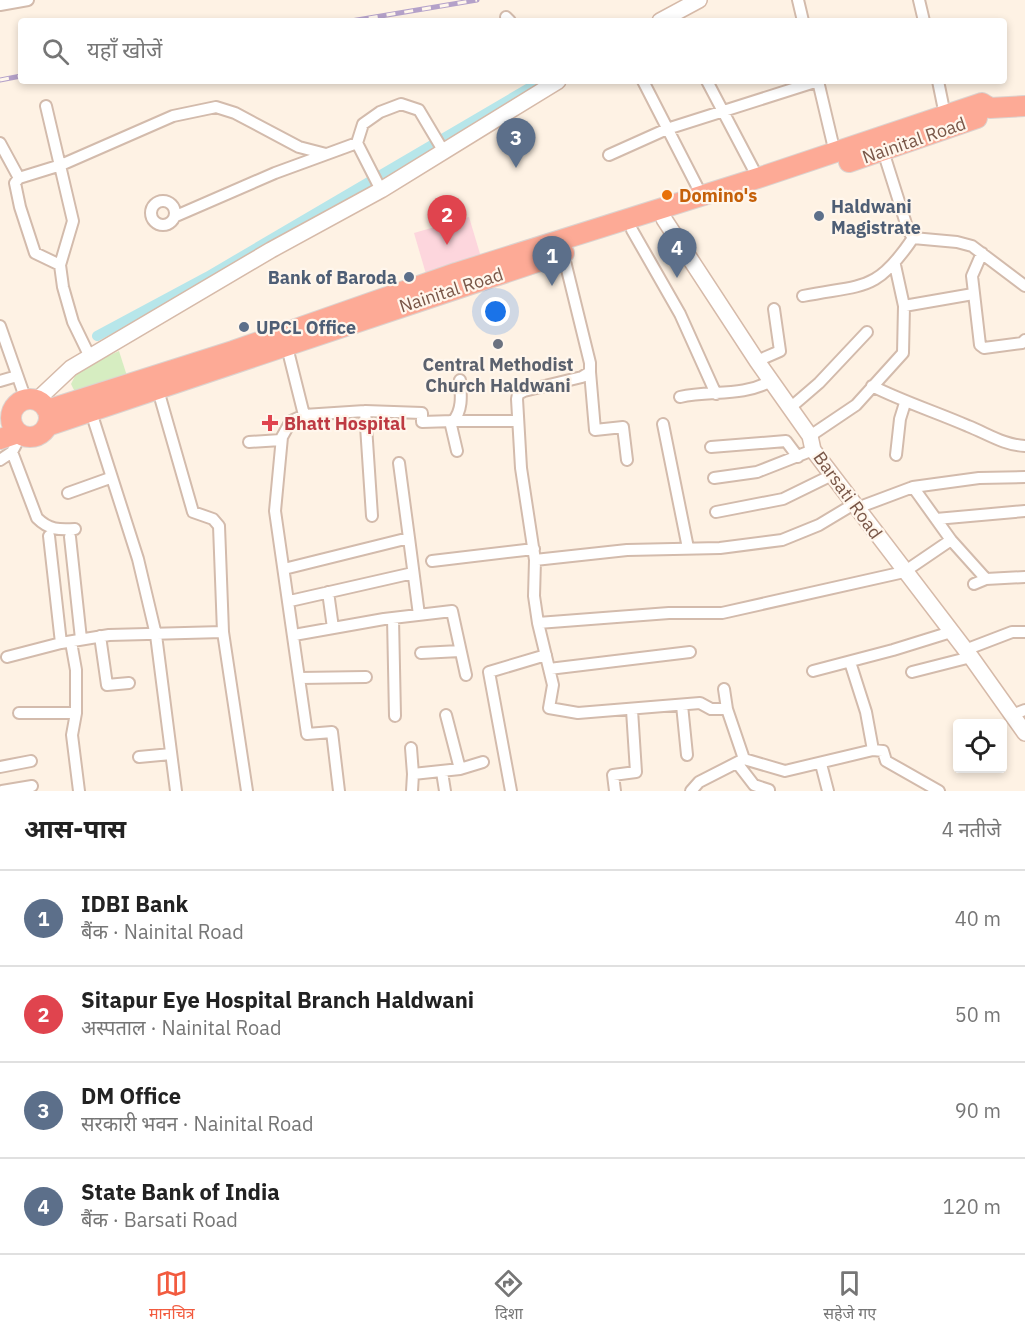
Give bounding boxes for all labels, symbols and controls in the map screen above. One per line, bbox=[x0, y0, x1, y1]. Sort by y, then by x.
search box bbox=[18, 18, 1007, 84]
icon: search bbox=[39, 35, 72, 68]
text: यहाँ खोजें bbox=[87, 35, 162, 64]
street label: Nainital Road bbox=[859, 112, 969, 168]
pin: 3 bbox=[496, 118, 536, 168]
place label: Domino's bbox=[679, 184, 757, 207]
marker: Domino's bbox=[660, 188, 674, 202]
place label: Haldwani Magistrate bbox=[831, 195, 921, 239]
pin: 2 bbox=[428, 196, 466, 245]
marker: Haldwani Magistrate bbox=[812, 209, 826, 223]
pin: 4 bbox=[658, 228, 696, 278]
pin: 1 bbox=[532, 236, 572, 286]
street label: Nainital Road bbox=[396, 262, 506, 318]
place label: Bank of Baroda bbox=[268, 266, 397, 289]
marker: Bank of Baroda bbox=[402, 270, 416, 284]
your location bbox=[481, 297, 510, 326]
place label: UPCL Office bbox=[256, 316, 356, 339]
marker: UPCL Office bbox=[237, 320, 251, 334]
marker: Central Methodist Church Haldwani bbox=[491, 337, 505, 351]
place label: Central Methodist Church Haldwani bbox=[423, 353, 574, 397]
place label: Bhatt Hospital bbox=[284, 412, 406, 435]
marker: Bhatt Hospital bbox=[261, 414, 279, 432]
street label: Barsati Road bbox=[808, 447, 888, 543]
map controls bbox=[953, 719, 1007, 773]
button: locate bbox=[953, 719, 1007, 773]
text: आस-पास bbox=[24, 811, 126, 845]
text: 4 नतीजे bbox=[942, 816, 1001, 843]
text: IDBI Bank bbox=[81, 889, 188, 918]
text: 1 bbox=[38, 905, 50, 932]
text: 40 m bbox=[955, 905, 1001, 932]
text: बैंक · Nainital Road bbox=[81, 918, 244, 945]
text: Sitapur Eye Hospital Branch Haldwani bbox=[81, 985, 474, 1014]
text: 2 bbox=[38, 1001, 50, 1028]
text: 50 m bbox=[955, 1001, 1001, 1028]
text: अस्पताल · Nainital Road bbox=[81, 1014, 282, 1041]
text: DM Office bbox=[81, 1081, 181, 1110]
text: 3 bbox=[38, 1097, 50, 1124]
text: 90 m bbox=[955, 1097, 1001, 1124]
text: सरकारी भवन · Nainital Road bbox=[81, 1110, 314, 1137]
text: State Bank of India bbox=[81, 1177, 280, 1206]
text: 4 bbox=[38, 1193, 50, 1220]
text: 120 m bbox=[943, 1193, 1001, 1220]
text: बैंक · Barsati Road bbox=[81, 1206, 238, 1233]
tab: मानचित्र bbox=[149, 1267, 195, 1326]
tab: दिशा bbox=[492, 1267, 525, 1326]
tab: सहेजे गए bbox=[823, 1267, 876, 1326]

